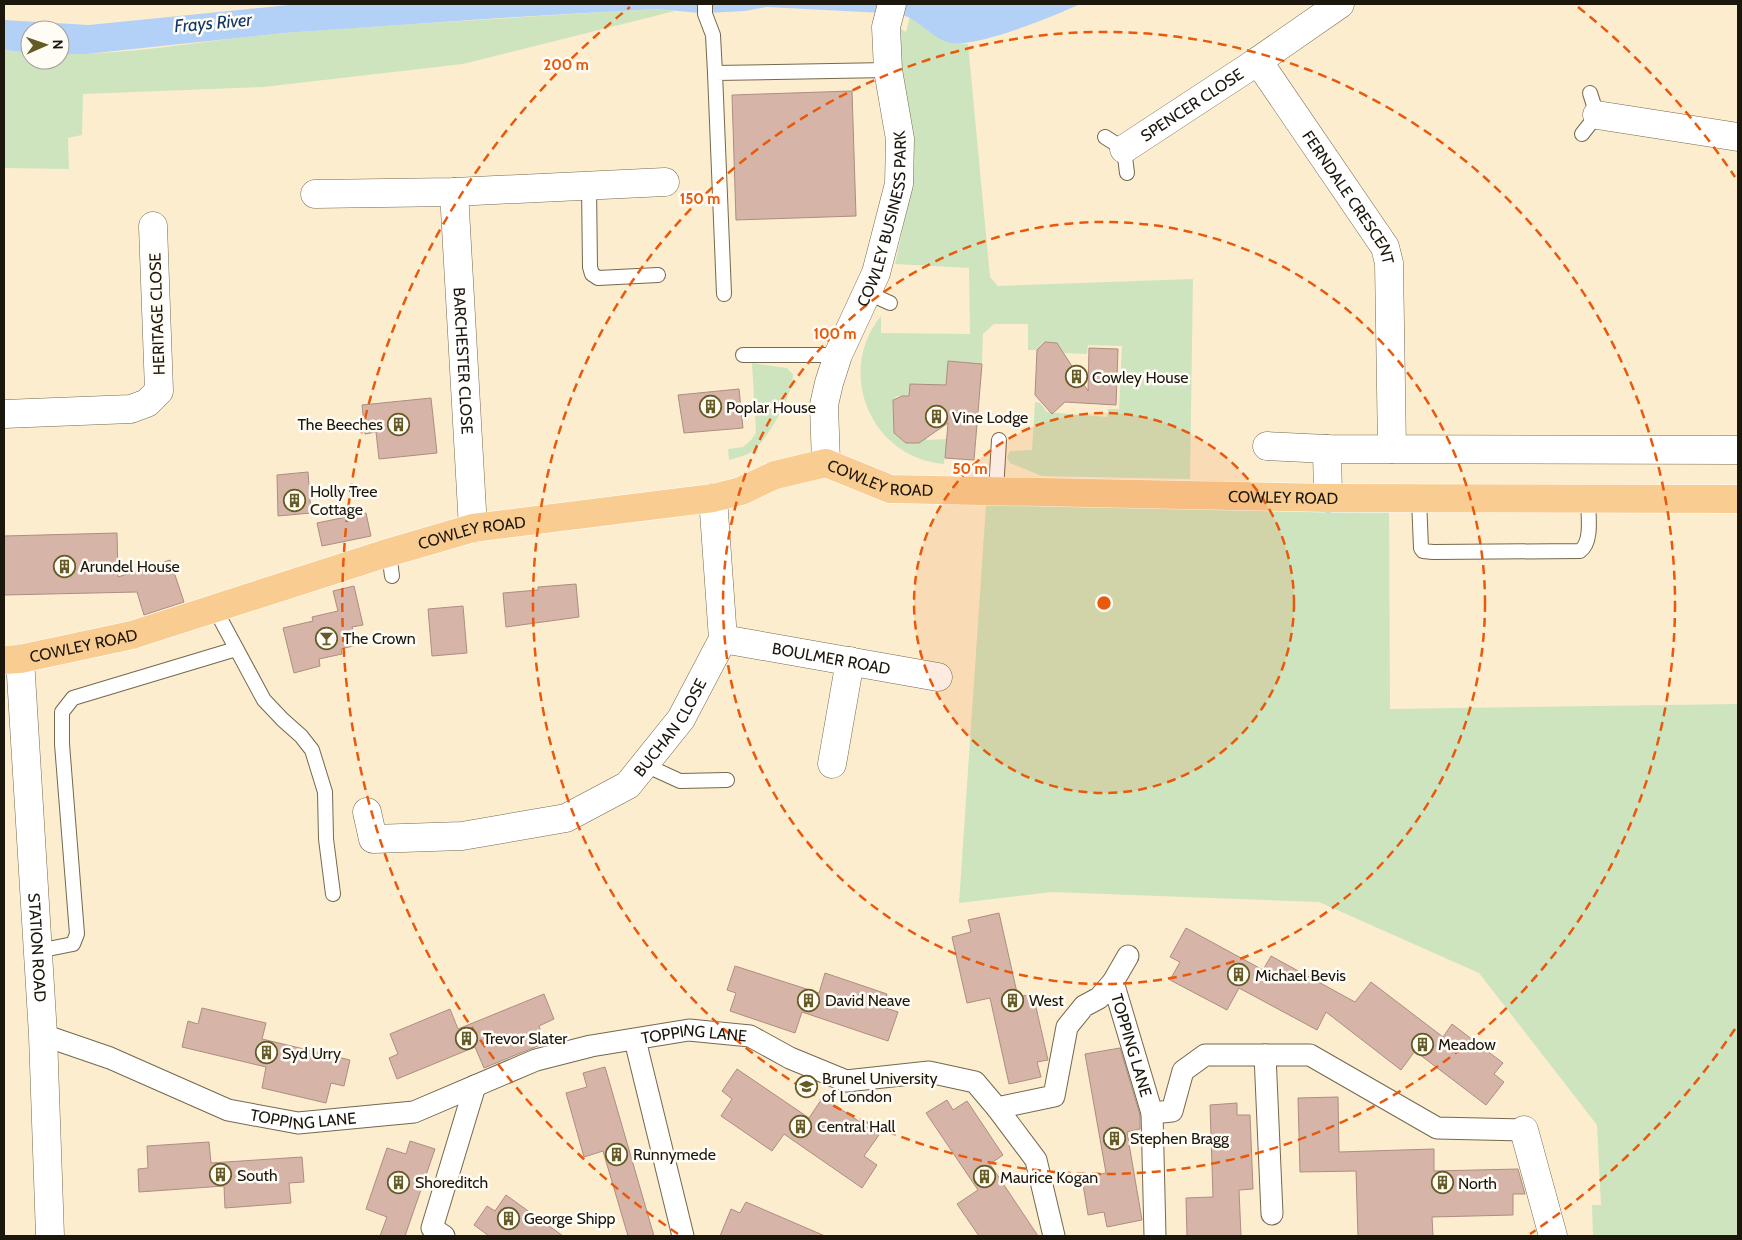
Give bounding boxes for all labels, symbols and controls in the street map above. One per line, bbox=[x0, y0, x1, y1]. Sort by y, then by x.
water label: Frays River bbox=[173, 9, 254, 37]
north arrow bbox=[20, 20, 70, 70]
text: N bbox=[49, 39, 67, 50]
text: 200 m bbox=[543, 56, 589, 74]
street label: SPENCER CLOSE bbox=[1137, 64, 1247, 145]
street label: FERNDALE CRESCENT bbox=[1299, 127, 1398, 266]
street label: COWLEY BUSINESS PARK bbox=[852, 129, 910, 309]
text: 150 m bbox=[680, 190, 720, 208]
street label: HERITAGE CLOSE bbox=[145, 252, 169, 376]
street label: BARCHESTER CLOSE bbox=[450, 287, 477, 435]
text: 100 m bbox=[813, 325, 857, 343]
building icon: Cowley House bbox=[1064, 365, 1088, 389]
place label: Cowley House bbox=[1092, 368, 1189, 387]
building icon: Poplar House bbox=[698, 395, 722, 419]
place label: Poplar House bbox=[726, 398, 816, 417]
building icon: Vine Lodge bbox=[924, 405, 948, 429]
place label: Vine Lodge bbox=[952, 408, 1028, 427]
building icon: The Beeches bbox=[387, 412, 411, 436]
place label: The Beeches bbox=[297, 415, 383, 434]
street label: COWLEY ROAD bbox=[825, 455, 933, 499]
text: 50 m bbox=[952, 460, 988, 478]
place label: Holly Tree Cottage bbox=[310, 482, 377, 519]
street label: COWLEY ROAD bbox=[1228, 486, 1338, 508]
building icon: Holly Tree Cottage bbox=[282, 488, 306, 512]
street label: COWLEY ROAD bbox=[416, 512, 527, 553]
building icon: Arundel House bbox=[52, 554, 76, 578]
place label: Arundel House bbox=[80, 557, 180, 576]
centre of rings bbox=[1095, 594, 1113, 612]
street label: COWLEY ROAD bbox=[28, 625, 139, 666]
bar icon: The Crown bbox=[315, 626, 339, 650]
place label: The Crown bbox=[343, 629, 416, 648]
street label: BOULMER ROAD bbox=[771, 638, 892, 678]
street label: BUCHAN CLOSE bbox=[629, 675, 710, 780]
street label: STATION ROAD bbox=[25, 892, 50, 1003]
building icon: Michael Bevis bbox=[1227, 963, 1251, 987]
place label: Michael Bevis bbox=[1255, 966, 1346, 985]
building icon: David Neave bbox=[797, 988, 821, 1012]
building icon: West bbox=[1001, 988, 1025, 1012]
place label: David Neave bbox=[825, 991, 910, 1010]
place label: West bbox=[1029, 991, 1064, 1010]
street label: TOPPING LANE bbox=[1108, 991, 1156, 1099]
street label: TOPPING LANE bbox=[640, 1020, 748, 1047]
building icon: Trevor Slater bbox=[455, 1026, 479, 1050]
place label: Trevor Slater bbox=[483, 1029, 568, 1048]
building icon: Meadow bbox=[1410, 1032, 1434, 1056]
place label: Meadow bbox=[1438, 1035, 1496, 1054]
building icon: Syd Urry bbox=[254, 1041, 278, 1065]
place label: Syd Urry bbox=[282, 1044, 341, 1063]
place label: Brunel University of London bbox=[822, 1069, 938, 1106]
school or university icon: Brunel University of London bbox=[794, 1075, 818, 1099]
street label: TOPPING LANE bbox=[249, 1105, 357, 1133]
building icon: Central Hall bbox=[789, 1114, 813, 1138]
place label: Central Hall bbox=[817, 1117, 896, 1136]
building icon: Stephen Bragg bbox=[1102, 1126, 1126, 1150]
place label: Stephen Bragg bbox=[1130, 1129, 1230, 1148]
building icon: Runnymede bbox=[605, 1142, 629, 1166]
place label: Runnymede bbox=[633, 1145, 716, 1164]
building icon: South bbox=[209, 1163, 233, 1187]
building icon: Maurice Kogan bbox=[972, 1165, 996, 1189]
place label: South bbox=[237, 1166, 278, 1185]
place label: Maurice Kogan bbox=[1000, 1168, 1098, 1187]
building icon: Shoreditch bbox=[387, 1170, 411, 1194]
building icon: North bbox=[1430, 1171, 1454, 1195]
place label: Shoreditch bbox=[415, 1173, 488, 1192]
place label: North bbox=[1458, 1174, 1497, 1193]
building icon: George Shipp bbox=[496, 1206, 520, 1230]
place label: George Shipp bbox=[524, 1209, 616, 1228]

